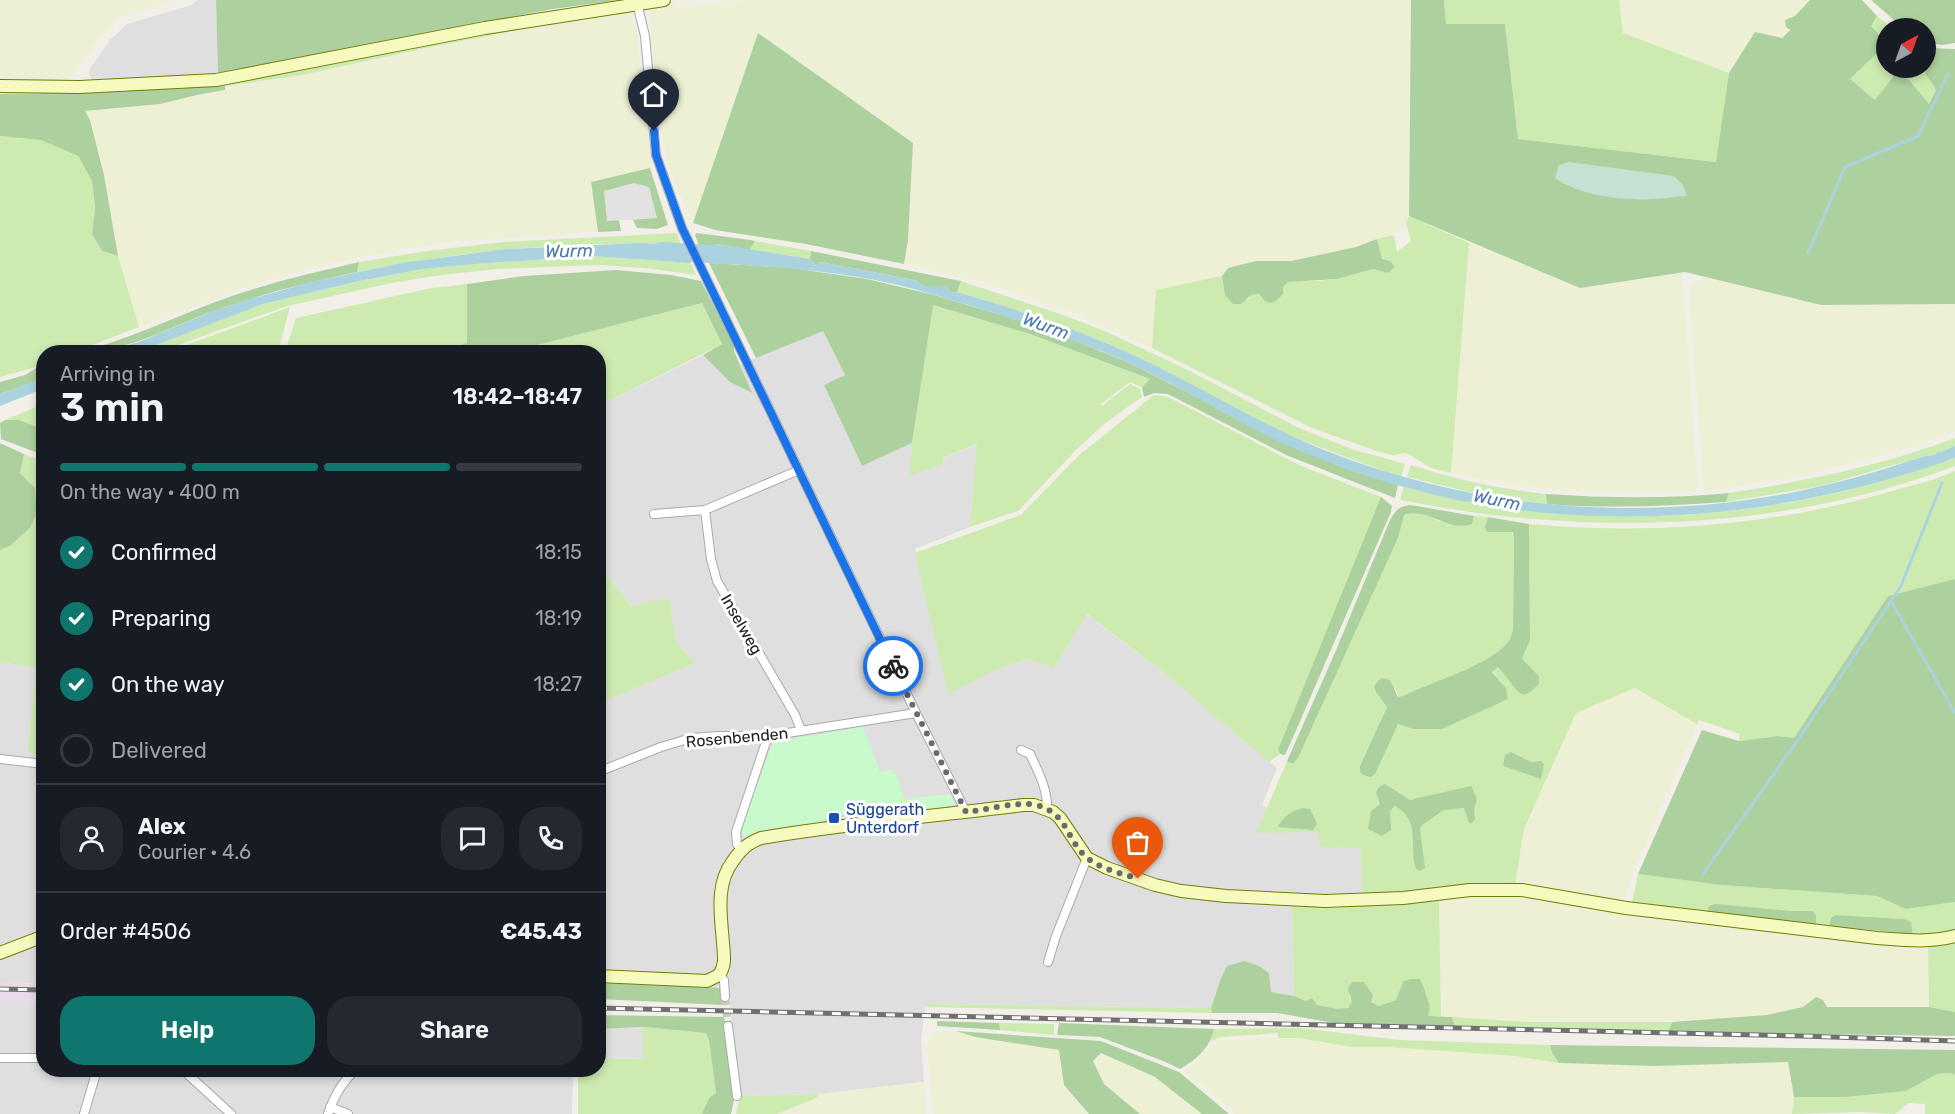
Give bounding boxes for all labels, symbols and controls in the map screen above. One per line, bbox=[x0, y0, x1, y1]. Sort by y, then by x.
north arrow bbox=[1876, 18, 1936, 78]
map controls bbox=[1876, 18, 1936, 78]
pin bbox=[628, 69, 679, 131]
icon: home bbox=[637, 78, 670, 111]
water label: Wurm bbox=[545, 240, 593, 262]
water label: Wurm bbox=[1020, 307, 1072, 345]
text: Arriving in bbox=[60, 362, 155, 386]
text: 18:42–18:47 bbox=[453, 383, 582, 410]
text: 3 min bbox=[60, 385, 165, 431]
text: On the way · 400 m bbox=[60, 480, 240, 504]
water label: Wurm bbox=[1471, 485, 1523, 515]
icon: check bbox=[60, 536, 93, 569]
text: Confirmed bbox=[111, 539, 217, 566]
text: 18:15 bbox=[535, 540, 582, 564]
street label: Inselweg bbox=[717, 591, 766, 658]
icon: check bbox=[60, 602, 93, 635]
text: Preparing bbox=[111, 605, 211, 632]
text: 18:19 bbox=[535, 606, 582, 630]
courier bbox=[863, 636, 923, 696]
icon: bike bbox=[877, 650, 910, 683]
icon: check bbox=[60, 668, 93, 701]
text: On the way bbox=[111, 671, 225, 698]
text: 18:27 bbox=[534, 672, 582, 696]
street label: Rosenbenden bbox=[685, 724, 789, 751]
text: Delivered bbox=[111, 737, 207, 764]
place label: Süggerath Unterdorf bbox=[846, 800, 924, 837]
button: person bbox=[60, 807, 123, 870]
button: chat bbox=[441, 807, 504, 870]
button: phone bbox=[519, 807, 582, 870]
marker: Süggerath Unterdorf bbox=[827, 811, 841, 825]
text: Alex bbox=[138, 813, 186, 840]
pin bbox=[1112, 817, 1163, 879]
icon: bag bbox=[1121, 826, 1154, 859]
text: Courier · 4.6 bbox=[138, 840, 251, 864]
text: Order #4506 bbox=[60, 918, 191, 945]
text: €45.43 bbox=[500, 918, 582, 945]
button: Help bbox=[60, 996, 315, 1065]
button: Share bbox=[327, 996, 582, 1065]

